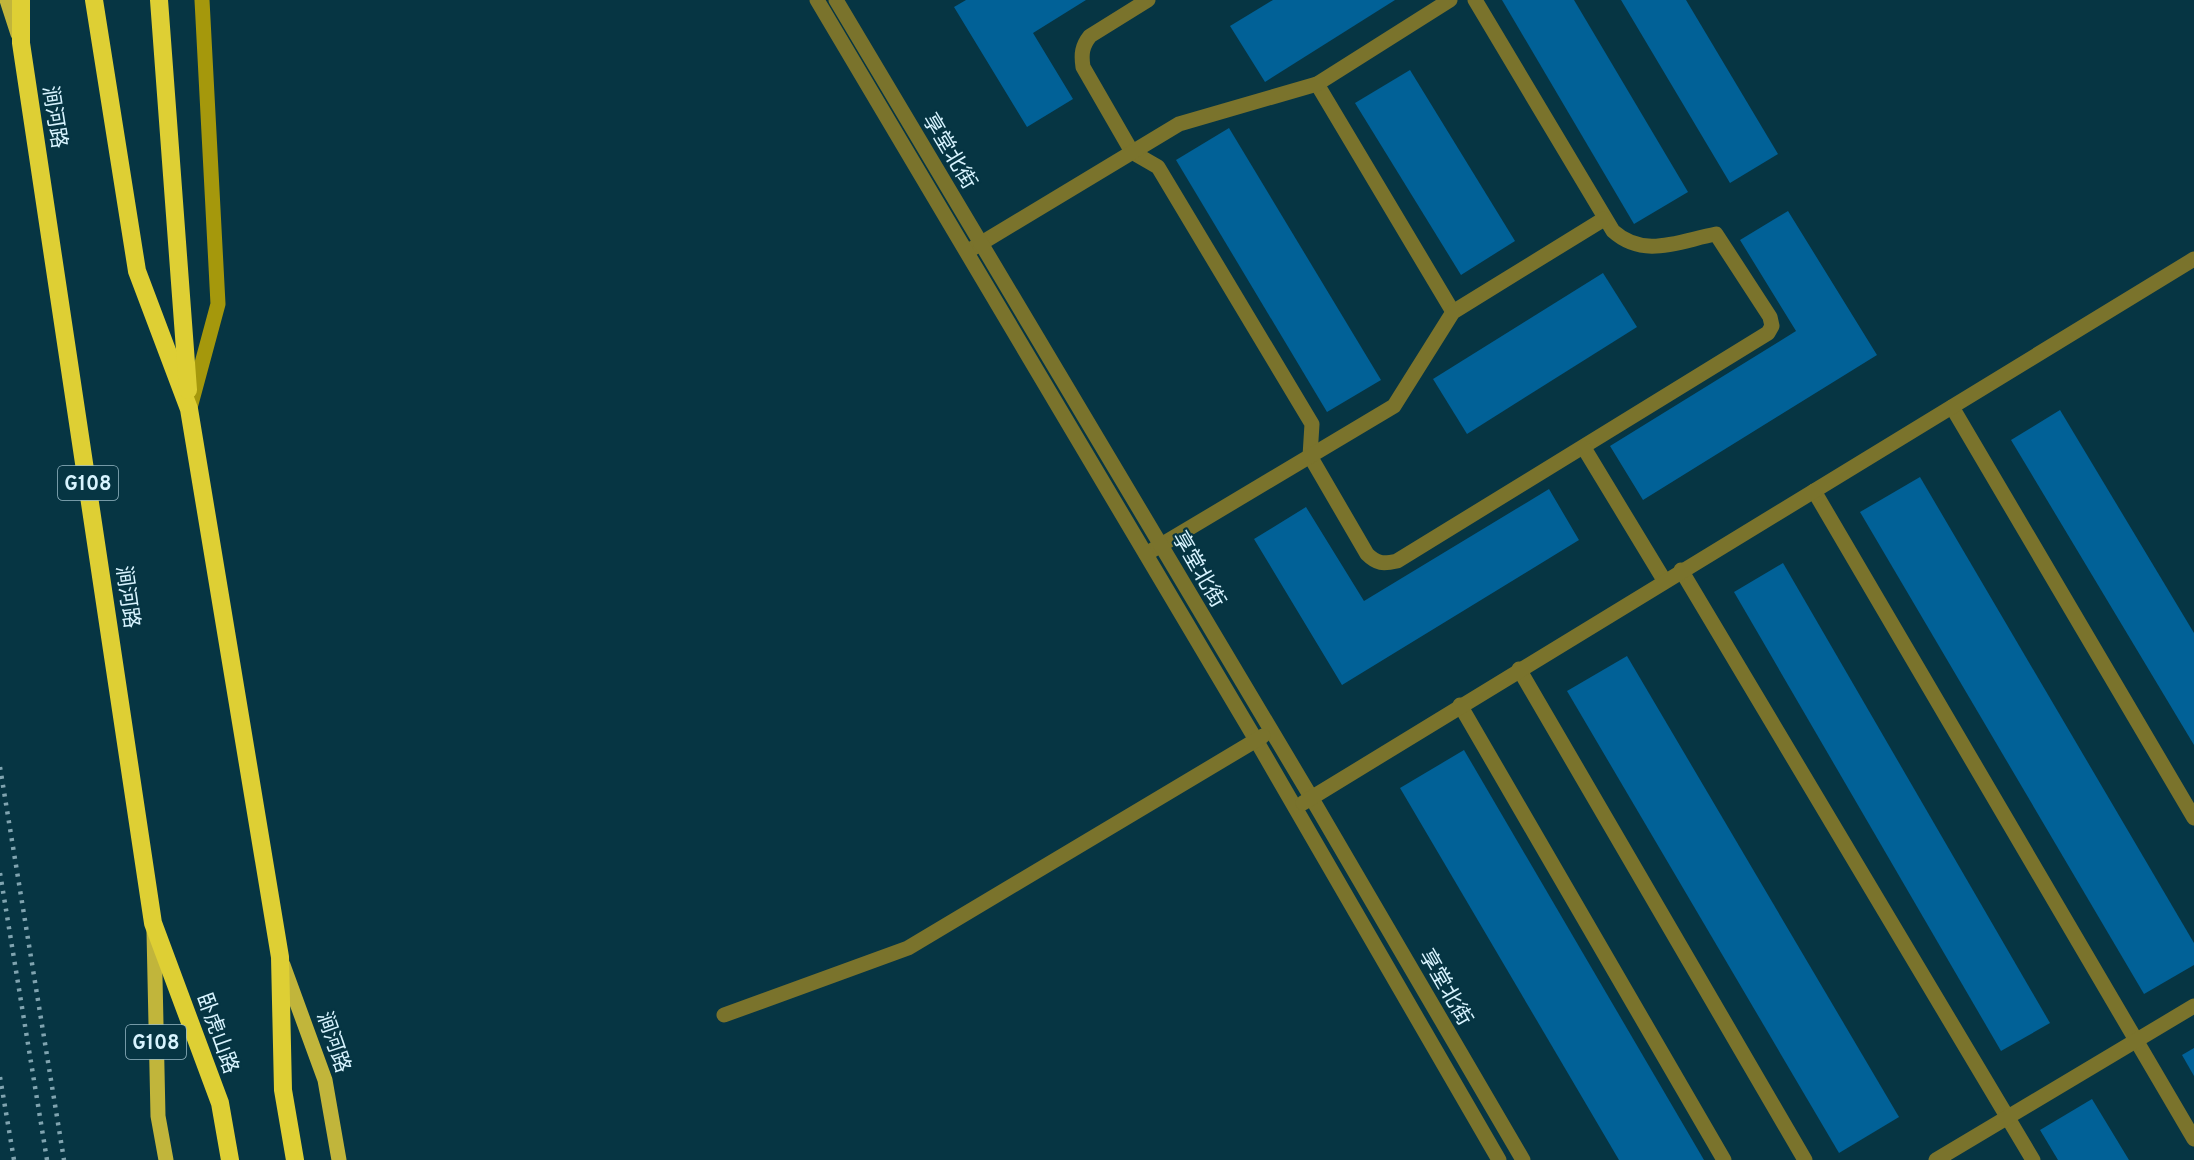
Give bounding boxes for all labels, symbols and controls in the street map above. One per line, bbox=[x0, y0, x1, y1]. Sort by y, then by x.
street label: 涧河路 bbox=[35, 84, 72, 150]
street label: 享堂北街 bbox=[916, 109, 982, 195]
road number: G108 bbox=[58, 466, 118, 500]
street label: 享堂北街 bbox=[1165, 527, 1230, 613]
street label: 涧河路 bbox=[109, 564, 144, 630]
street label: 享堂北街 bbox=[1412, 945, 1477, 1031]
street label: 卧虎山路 bbox=[190, 989, 244, 1078]
street label: 涧河路 bbox=[310, 1008, 356, 1077]
road number: G108 bbox=[126, 1025, 186, 1059]

